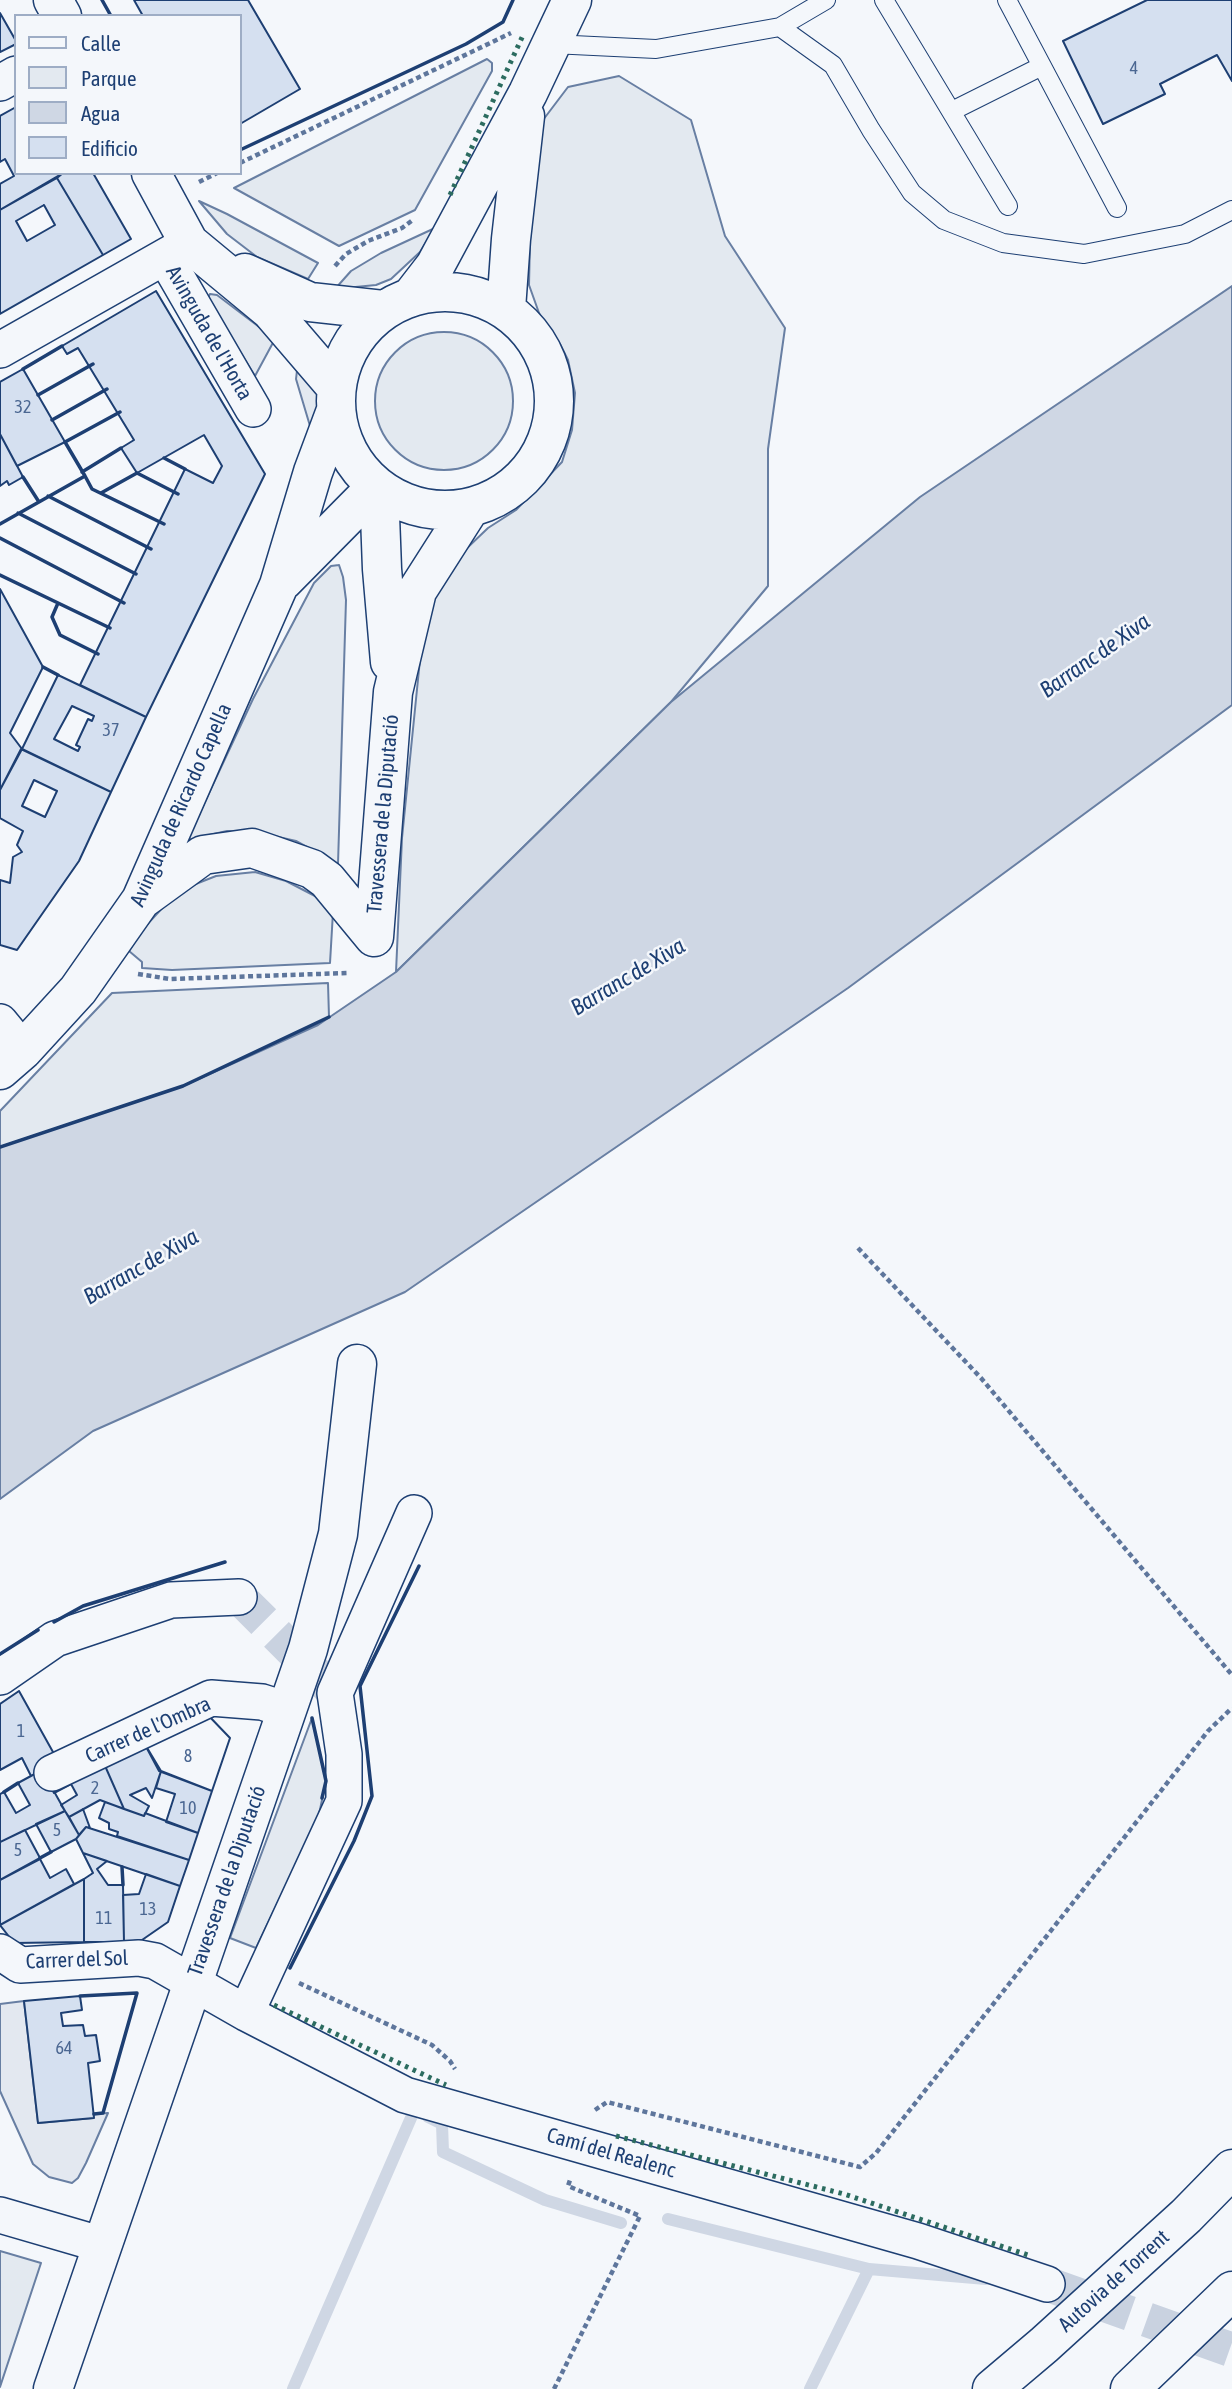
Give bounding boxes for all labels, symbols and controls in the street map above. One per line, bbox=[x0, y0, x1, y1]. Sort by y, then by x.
legend bbox=[14, 14, 242, 175]
text: Calle bbox=[81, 31, 121, 55]
house number: 4 bbox=[1130, 57, 1138, 79]
text: Parque bbox=[81, 66, 136, 90]
text: Agua bbox=[81, 101, 120, 125]
text: Edificio bbox=[81, 136, 138, 160]
street label: Avinguda de l'Horta bbox=[160, 261, 258, 405]
house number: 32 bbox=[15, 396, 31, 418]
water label: Barranc de Xiva bbox=[1035, 608, 1155, 704]
street label: Avinguda de Ricardo Capella bbox=[125, 700, 237, 910]
street label: Travessera de la Diputació bbox=[362, 713, 404, 915]
house number: 37 bbox=[103, 719, 119, 741]
water label: Barranc de Xiva bbox=[566, 932, 690, 1022]
water label: Barranc de Xiva bbox=[79, 1223, 203, 1311]
street label: Carrer de l'Ombra bbox=[81, 1691, 215, 1769]
house number: 1 bbox=[17, 1720, 25, 1742]
house number: 8 bbox=[184, 1745, 192, 1767]
house number: 2 bbox=[91, 1777, 99, 1799]
street label: Travessera de la Diputació bbox=[183, 1782, 271, 1980]
house number: 10 bbox=[180, 1797, 196, 1819]
house number: 5 bbox=[53, 1819, 61, 1841]
house number: 5 bbox=[14, 1839, 22, 1861]
house number: 13 bbox=[140, 1898, 156, 1920]
house number: 11 bbox=[96, 1907, 112, 1929]
street label: Carrer del Sol bbox=[25, 1946, 129, 1974]
house number: 64 bbox=[56, 2037, 72, 2059]
street label: Camí del Realenc bbox=[544, 2123, 678, 2183]
street label: Autovia de Torrent bbox=[1053, 2225, 1175, 2337]

